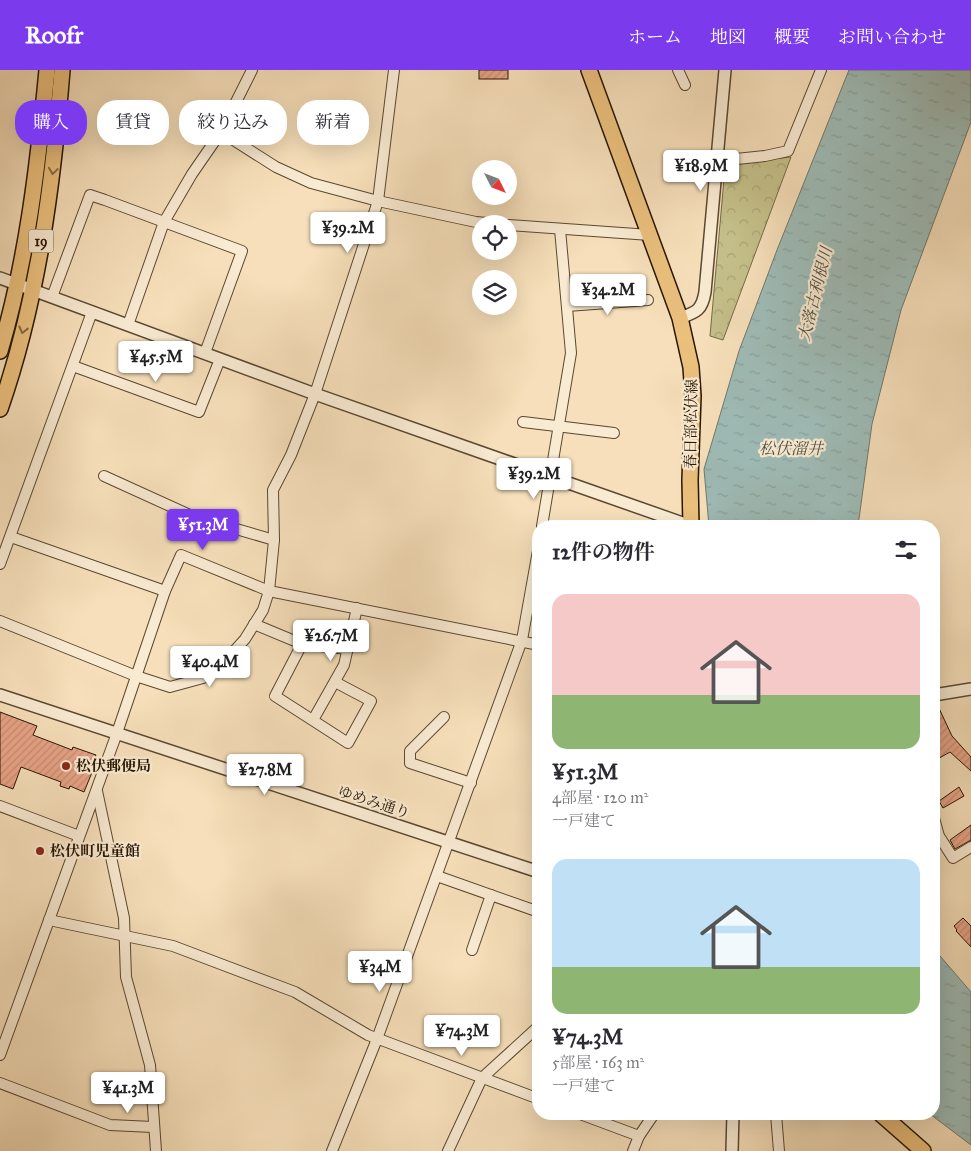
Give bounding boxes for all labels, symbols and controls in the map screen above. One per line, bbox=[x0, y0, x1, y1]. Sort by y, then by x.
text: Roofr bbox=[25, 20, 83, 50]
text: ホーム bbox=[628, 26, 682, 48]
text: 地図 bbox=[710, 26, 746, 48]
text: 概要 bbox=[774, 26, 810, 48]
text: お問い合わせ bbox=[838, 26, 946, 48]
chip: 購入 bbox=[15, 100, 87, 145]
chip: 賃貸 bbox=[97, 100, 169, 145]
chip: 絞り込み bbox=[179, 100, 287, 145]
chip: 新着 bbox=[297, 100, 369, 145]
pin: ¥18.9M bbox=[660, 150, 742, 192]
text: ¥18.9M bbox=[674, 156, 728, 175]
north arrow bbox=[472, 160, 518, 205]
map controls bbox=[472, 160, 517, 315]
one-way arrow bbox=[48, 167, 59, 175]
pin: ¥39.2M bbox=[307, 212, 389, 254]
button: locate bbox=[472, 215, 517, 260]
text: ¥39.2M bbox=[321, 218, 375, 237]
road number: 19 bbox=[28, 230, 54, 252]
water label: 大落古利根川 bbox=[794, 243, 836, 343]
button: layers bbox=[472, 270, 517, 315]
pin: ¥34.2M bbox=[567, 274, 649, 316]
text: ¥34.2M bbox=[581, 280, 635, 299]
one-way arrow bbox=[18, 326, 29, 335]
pin: ¥45.5M bbox=[115, 340, 197, 383]
text: ¥45.5M bbox=[129, 347, 183, 366]
street label: 春日部松伏線 bbox=[681, 379, 701, 469]
water label: 松伏溜井 bbox=[759, 439, 825, 458]
pin: ¥39.2M bbox=[493, 458, 575, 500]
text: ¥39.2M bbox=[507, 464, 561, 483]
pin: ¥51.3M bbox=[162, 508, 244, 551]
text: ¥51.3M bbox=[178, 515, 228, 534]
icon: filters bbox=[892, 536, 920, 564]
text: 12件の物件 bbox=[552, 539, 655, 565]
pin: ¥26.7M bbox=[290, 620, 372, 662]
text: ¥26.7M bbox=[304, 626, 358, 645]
icon: home bbox=[691, 627, 781, 717]
pin: ¥40.4M bbox=[169, 646, 251, 688]
text: ¥40.4M bbox=[181, 652, 239, 671]
pin: ¥27.8M bbox=[224, 754, 306, 796]
place label: 松伏郵便局 bbox=[76, 757, 151, 775]
text: ¥51.3M bbox=[552, 759, 618, 785]
marker: 松伏郵便局 bbox=[60, 760, 72, 772]
text: ¥27.8M bbox=[238, 760, 292, 779]
street label: ゆめみ通り bbox=[336, 782, 412, 822]
text: 4部屋 · 120 m² bbox=[552, 788, 648, 807]
text: 一戸建て bbox=[552, 811, 616, 830]
place label: 松伏町児童館 bbox=[50, 842, 140, 860]
marker: 松伏町児童館 bbox=[34, 845, 46, 857]
icon: home bbox=[691, 892, 781, 982]
pin: ¥34M bbox=[350, 950, 410, 993]
text: ¥34M bbox=[359, 957, 401, 976]
pin: ¥74.3M bbox=[421, 1014, 503, 1057]
text: ¥74.3M bbox=[435, 1021, 489, 1040]
text: ¥74.3M bbox=[552, 1024, 623, 1050]
text: 5部屋 · 163 m² bbox=[552, 1053, 644, 1072]
pin: ¥41.3M bbox=[87, 1072, 169, 1114]
text: 一戸建て bbox=[552, 1076, 616, 1095]
text: ¥41.3M bbox=[102, 1078, 154, 1097]

